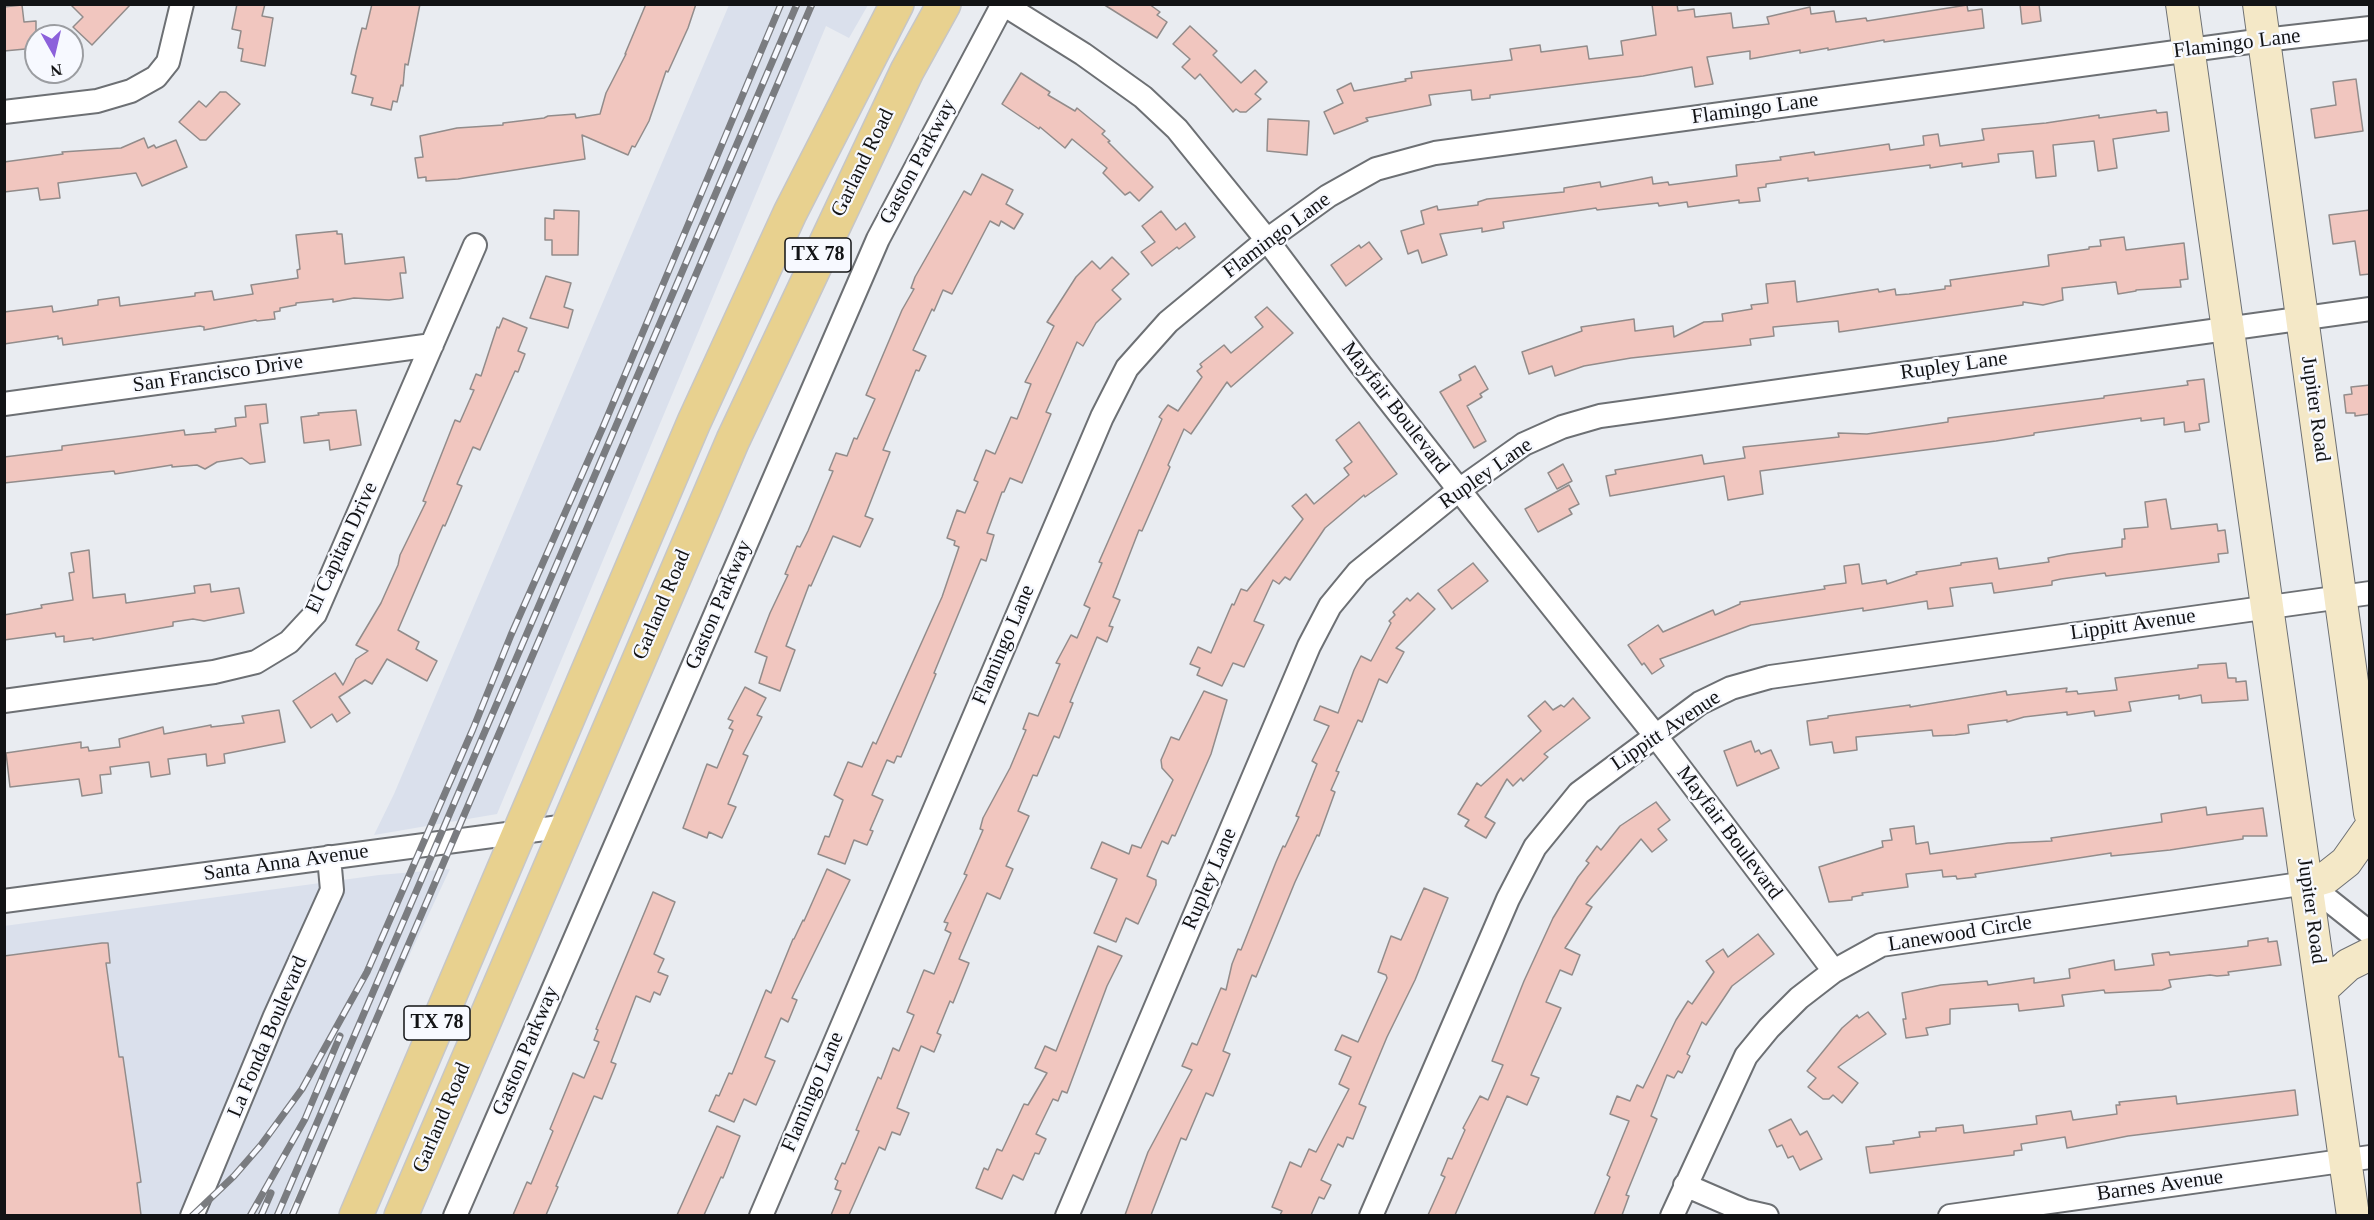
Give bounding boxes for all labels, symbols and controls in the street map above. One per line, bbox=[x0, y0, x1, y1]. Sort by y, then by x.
north arrow bbox=[24, 24, 84, 84]
street label: Flamingo Lane bbox=[2172, 24, 2302, 64]
text: N bbox=[49, 61, 63, 80]
street label: Flamingo Lane bbox=[1690, 88, 1820, 130]
street label: Gaston Parkway bbox=[874, 95, 962, 229]
street label: Garland Road bbox=[826, 105, 900, 221]
street label: Flamingo Lane bbox=[1218, 188, 1336, 284]
road number: TX 78 bbox=[785, 238, 851, 272]
street label: Mayfair Boulevard bbox=[1336, 337, 1454, 479]
street label: Rupley Lane bbox=[1899, 346, 2009, 386]
street label: San Francisco Drive bbox=[131, 350, 305, 398]
street label: Jupiter Road bbox=[2295, 354, 2335, 464]
street label: Rupley Lane bbox=[1435, 433, 1537, 515]
street label: El Capitan Drive bbox=[301, 478, 383, 618]
street label: Gaston Parkway bbox=[680, 536, 758, 674]
street label: Garland Road bbox=[628, 546, 696, 664]
street label: Flamingo Lane bbox=[967, 581, 1041, 709]
street label: Lippitt Avenue bbox=[2069, 604, 2197, 646]
street label: Lippitt Avenue bbox=[1607, 685, 1725, 777]
street label: Mayfair Boulevard bbox=[1671, 761, 1787, 905]
street label: Rupley Lane bbox=[1177, 824, 1243, 934]
street label: Santa Anna Avenue bbox=[202, 839, 370, 887]
street label: Jupiter Road bbox=[2291, 856, 2331, 966]
street label: Lanewood Circle bbox=[1886, 910, 2034, 958]
street label: La Fonda Boulevard bbox=[223, 953, 313, 1121]
street label: Gaston Parkway bbox=[487, 982, 565, 1120]
road number: TX 78 bbox=[404, 1006, 470, 1040]
street label: Flamingo Lane bbox=[776, 1028, 850, 1156]
street label: Garland Road bbox=[408, 1059, 476, 1177]
street label: Barnes Avenue bbox=[2095, 1165, 2225, 1207]

